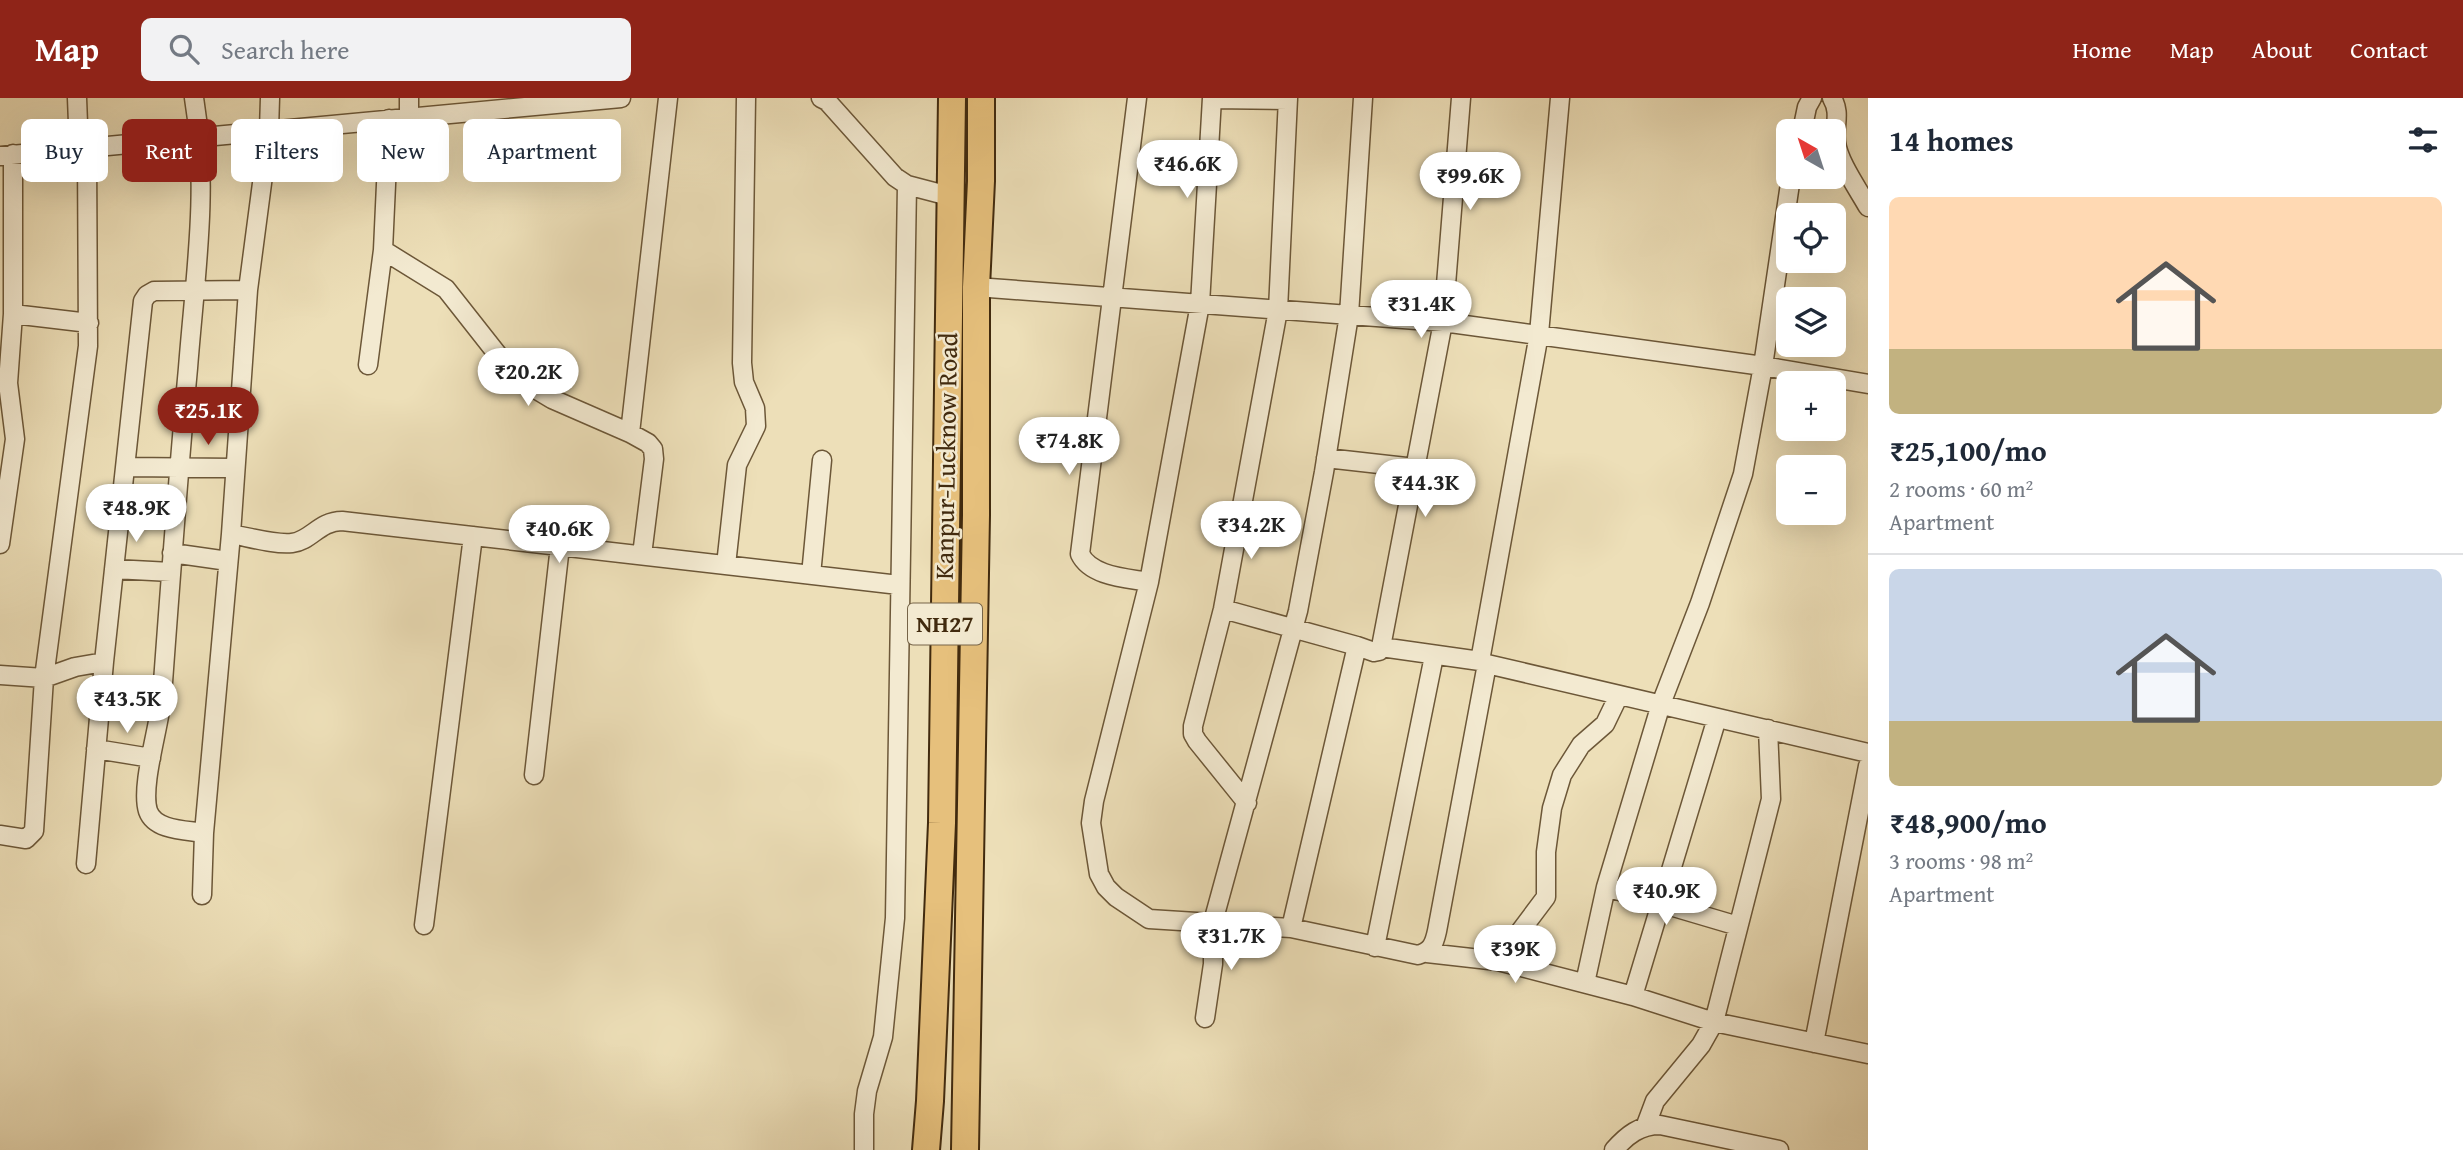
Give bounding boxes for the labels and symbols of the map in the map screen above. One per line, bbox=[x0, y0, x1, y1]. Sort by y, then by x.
north arrow bbox=[1776, 119, 1846, 189]
pin: ₹46.6K bbox=[1130, 140, 1244, 200]
pin: ₹99.6K bbox=[1413, 152, 1527, 212]
pin: ₹31.4K bbox=[1364, 280, 1478, 340]
street label: Kanpur-Lucknow Road bbox=[924, 332, 967, 580]
pin: ₹20.2K bbox=[471, 348, 585, 408]
pin: ₹25.1K bbox=[151, 388, 265, 447]
pin: ₹74.8K bbox=[1012, 418, 1126, 477]
pin: ₹44.3K bbox=[1368, 460, 1482, 519]
pin: ₹48.9K bbox=[79, 484, 193, 544]
pin: ₹34.2K bbox=[1194, 502, 1308, 561]
pin: ₹40.6K bbox=[502, 505, 616, 565]
road number: NH27 bbox=[908, 603, 982, 644]
pin: ₹43.5K bbox=[70, 676, 184, 735]
pin: ₹40.9K bbox=[1609, 868, 1723, 927]
pin: ₹31.7K bbox=[1174, 912, 1288, 972]
pin: ₹39K bbox=[1474, 926, 1556, 985]

